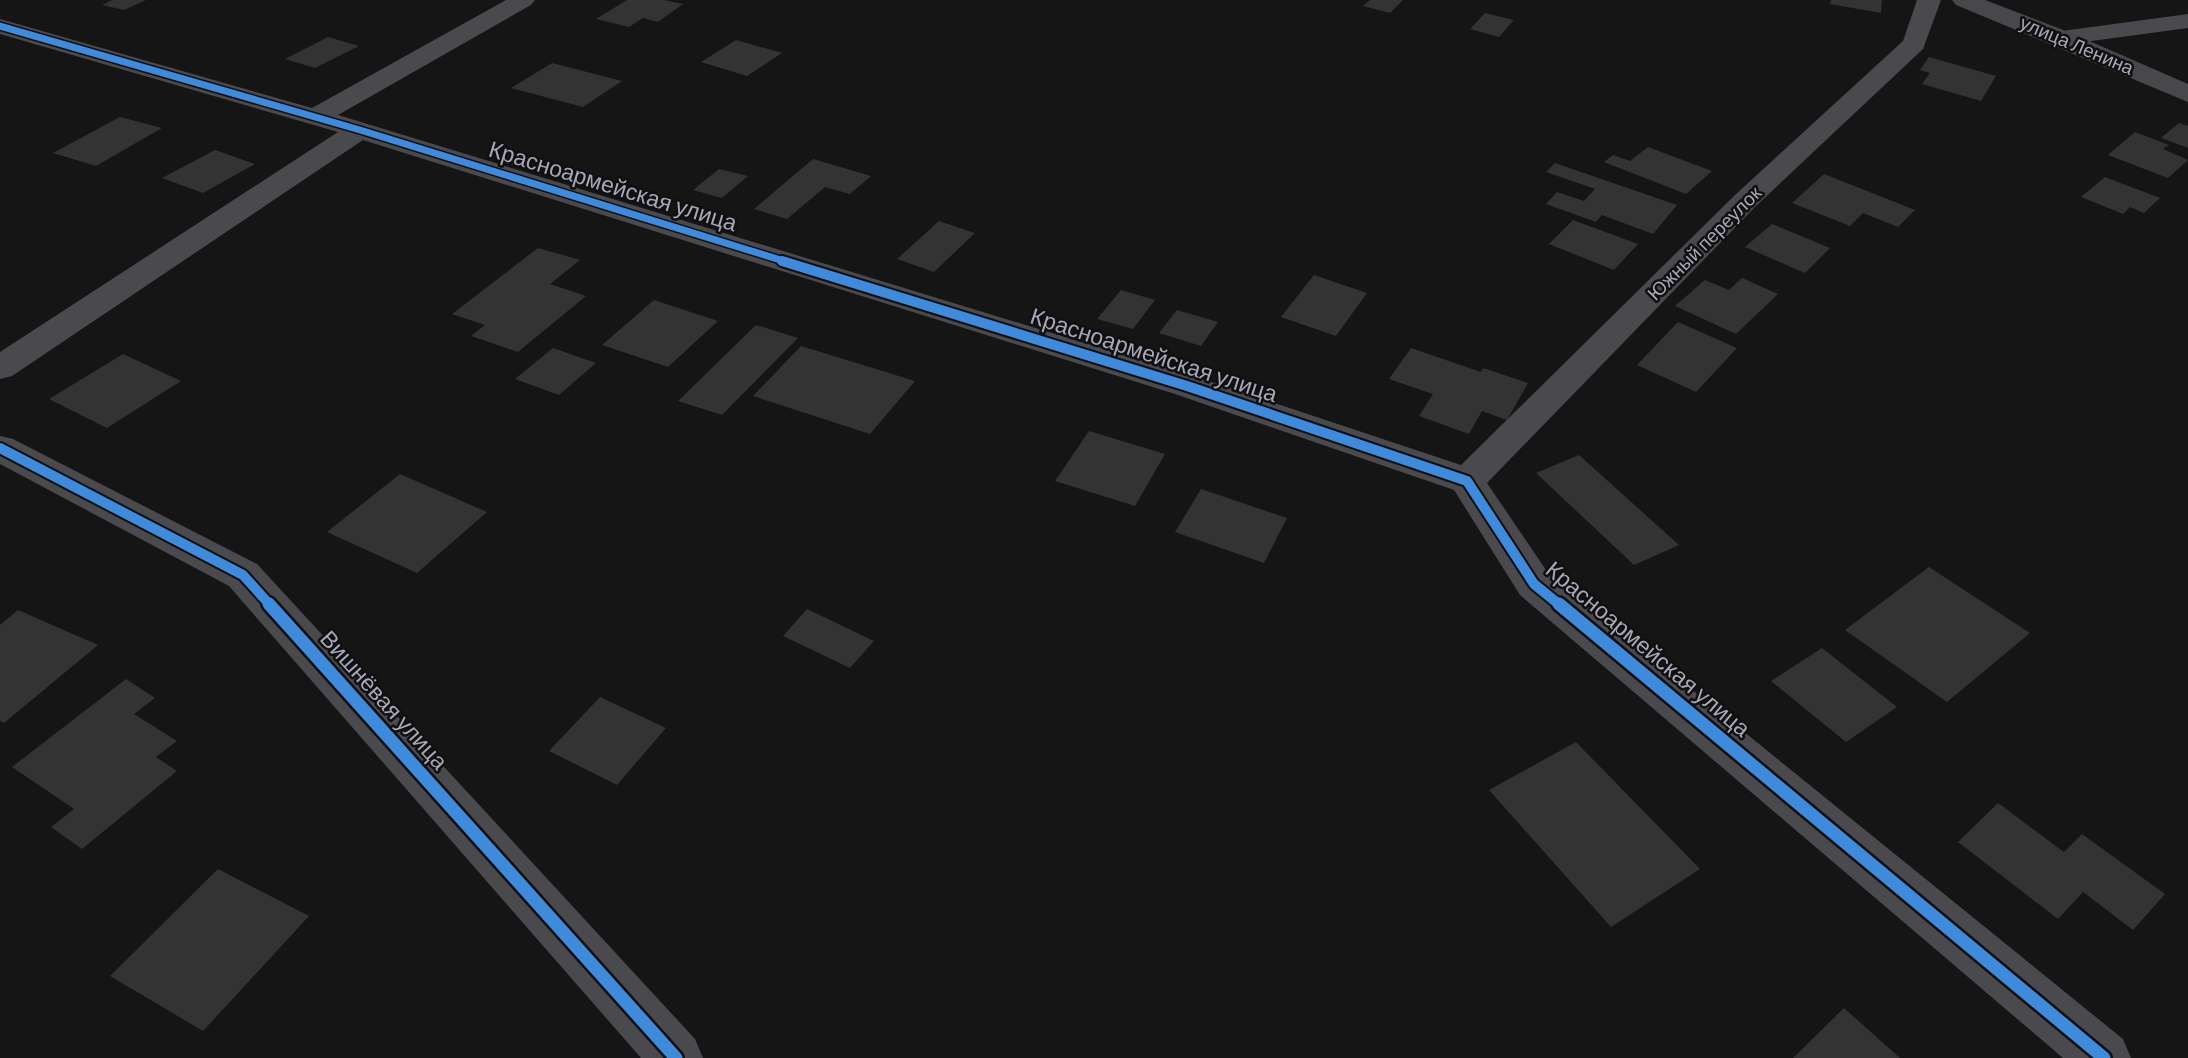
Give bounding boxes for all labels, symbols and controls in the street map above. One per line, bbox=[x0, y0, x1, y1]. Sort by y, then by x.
street label: улица Ленина bbox=[2017, 10, 2138, 79]
street label: Красноармейская улица bbox=[486, 134, 741, 236]
street label: Южный переулок bbox=[1642, 180, 1766, 304]
street label: Красноармейская улица bbox=[1027, 301, 1282, 407]
street label: Красноармейская улица bbox=[1541, 555, 1757, 742]
street label: Вишнёвая улица bbox=[315, 624, 455, 775]

